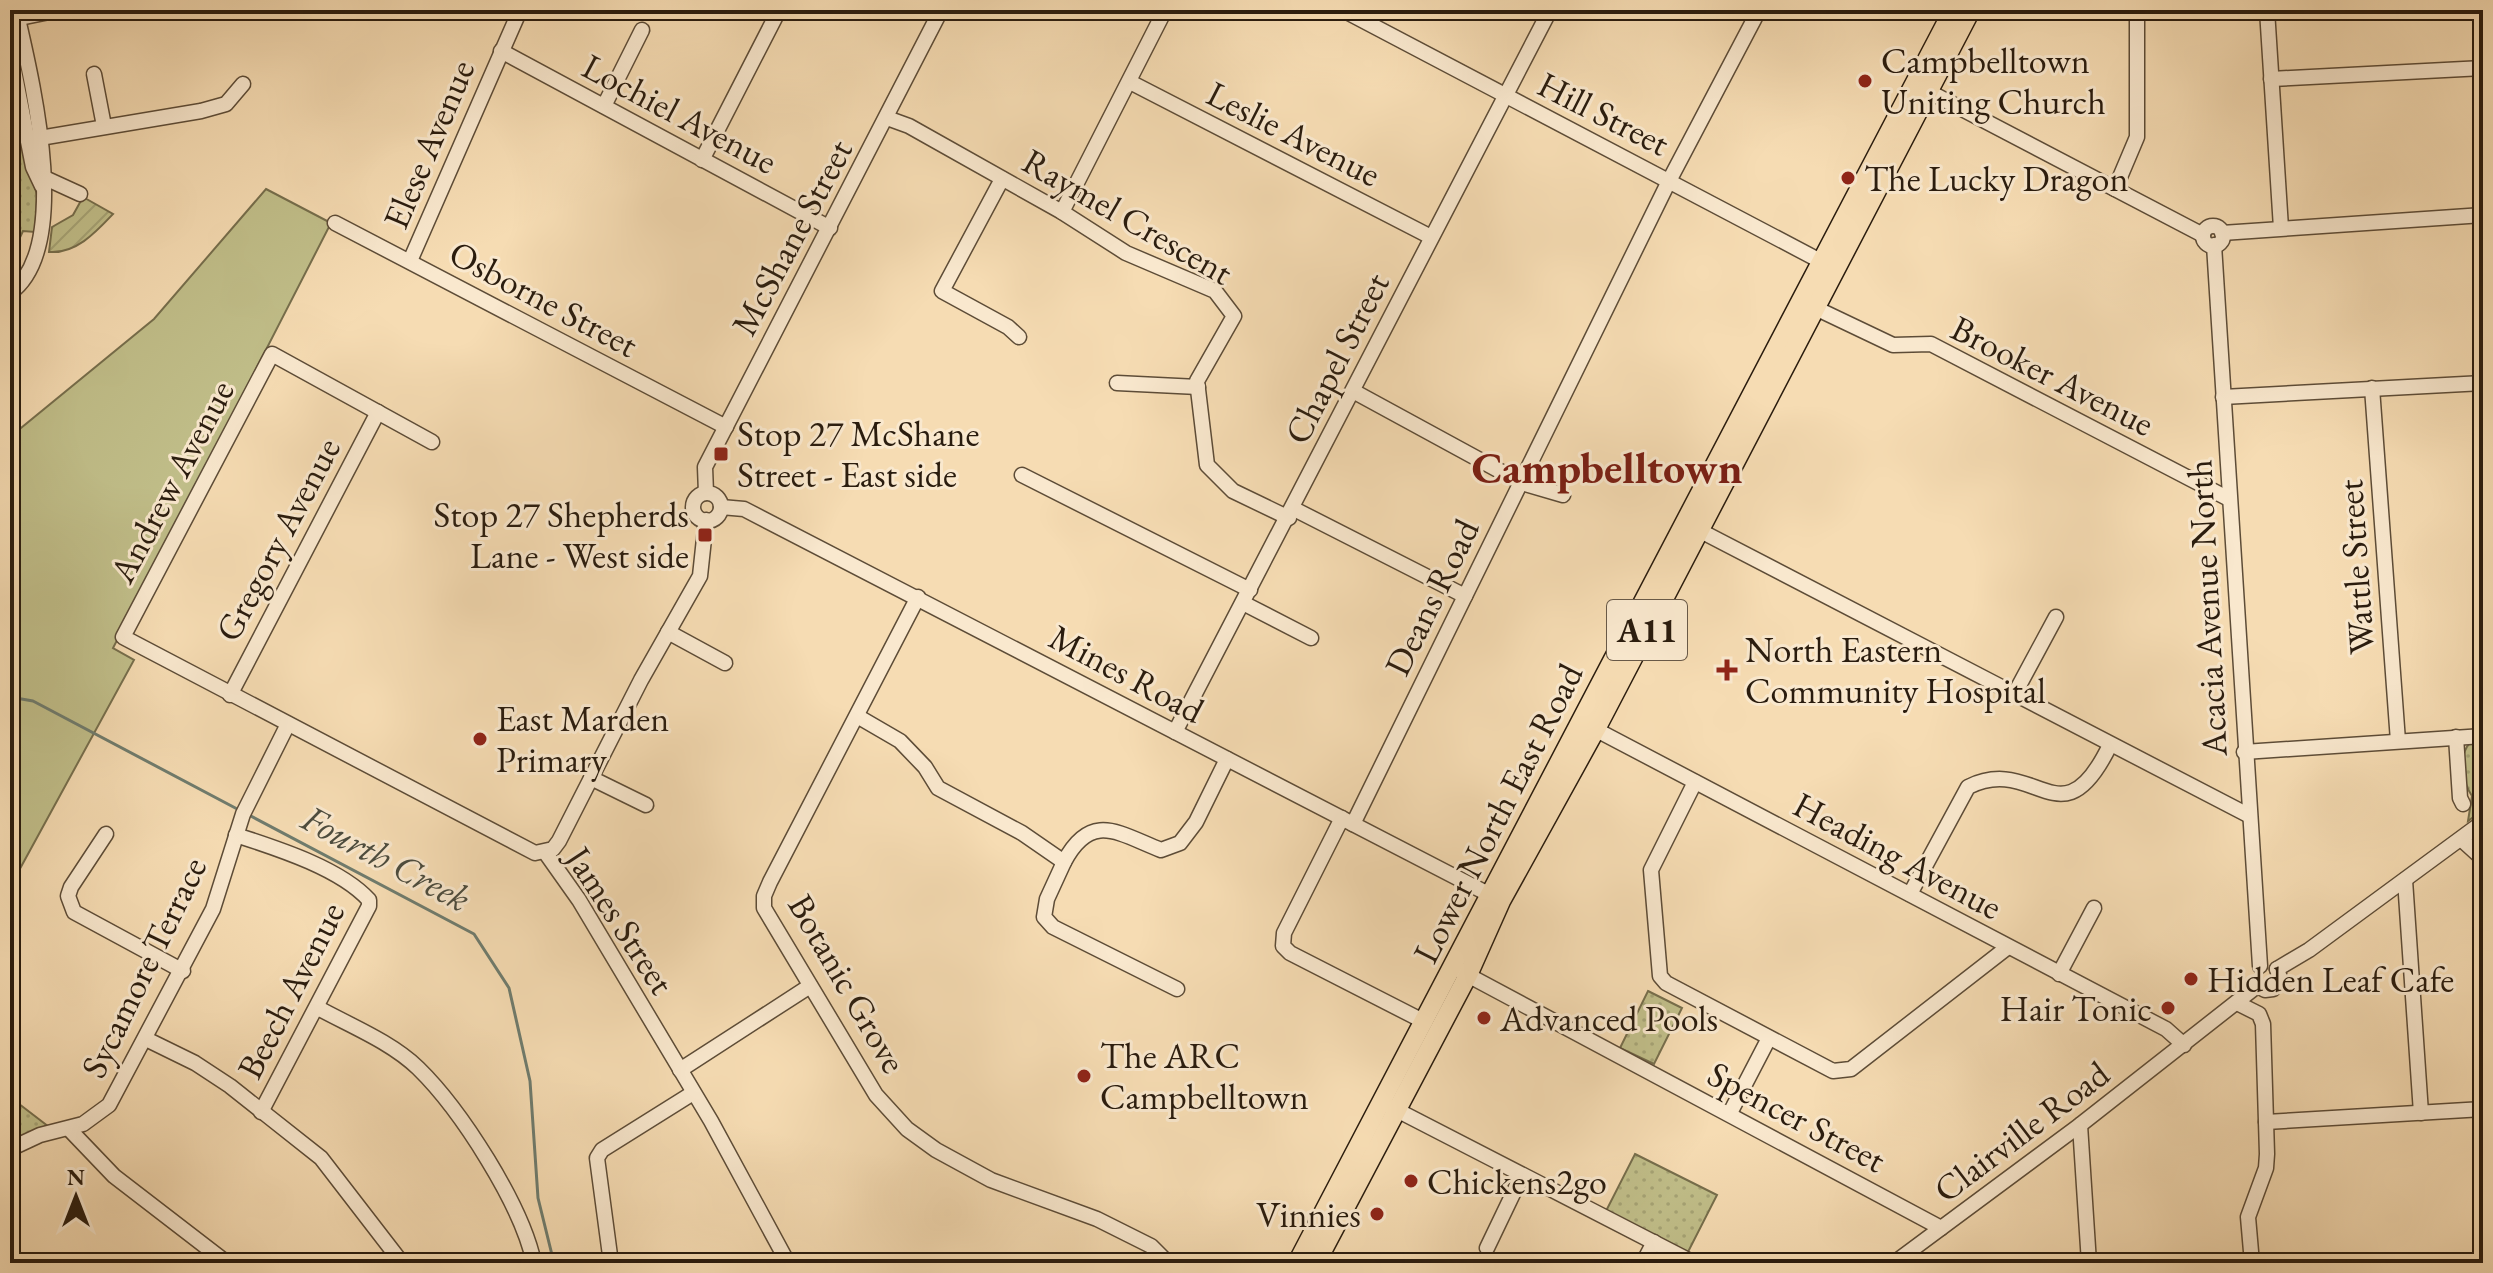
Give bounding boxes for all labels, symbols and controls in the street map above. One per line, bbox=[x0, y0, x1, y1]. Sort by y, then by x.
place label: Campbelltown Uniting Church bbox=[1881, 37, 2106, 125]
street label: Lochiel Avenue bbox=[574, 42, 785, 184]
street label: Elese Avenue bbox=[372, 53, 485, 236]
street label: Hill Street bbox=[1530, 60, 1678, 167]
street label: Leslie Avenue bbox=[1199, 70, 1389, 197]
marker: Campbelltown Uniting Church bbox=[1856, 72, 1874, 90]
street label: McShane Street bbox=[720, 131, 863, 343]
street label: Raymel Crescent bbox=[1014, 137, 1242, 296]
place label: The Lucky Dragon bbox=[1864, 155, 2128, 202]
marker: The Lucky Dragon bbox=[1839, 169, 1857, 187]
street label: Osborne Street bbox=[441, 229, 647, 368]
street label: Chapel Street bbox=[1273, 264, 1400, 452]
street label: Brooker Avenue bbox=[1943, 304, 2162, 447]
street label: Andrew Avenue bbox=[98, 372, 245, 592]
place label: Stop 27 McShane Street - East side bbox=[737, 410, 980, 498]
street label: Gregory Avenue bbox=[204, 429, 351, 649]
district label: Campbelltown bbox=[1471, 439, 1743, 496]
marker: Stop 27 McShane Street - East side bbox=[712, 445, 730, 463]
street label: Acacia Avenue North bbox=[2175, 458, 2238, 759]
street label: Wattle Street bbox=[2326, 477, 2385, 656]
place label: Stop 27 Shepherds Lane - West side bbox=[434, 491, 689, 579]
street label: Deans Road bbox=[1373, 510, 1490, 683]
marker: Stop 27 Shepherds Lane - West side bbox=[696, 526, 714, 544]
road number: A11 bbox=[1607, 600, 1687, 660]
street label: Mines Road bbox=[1041, 613, 1213, 734]
place label: North Eastern Community Hospital bbox=[1745, 626, 2046, 714]
street label: Lower North East Road bbox=[1402, 655, 1594, 971]
marker: North Eastern Community Hospital bbox=[1716, 659, 1738, 681]
place label: East Marden Primary bbox=[496, 695, 669, 783]
marker: East Marden Primary bbox=[471, 730, 489, 748]
street label: Heading Avenue bbox=[1785, 781, 2010, 930]
water label: Fourth Creek bbox=[293, 792, 479, 922]
street label: James Street bbox=[554, 835, 686, 1004]
street label: Sycamore Terrace bbox=[70, 849, 217, 1085]
street label: Botanic Grove bbox=[778, 885, 918, 1081]
street label: Beech Avenue bbox=[226, 894, 355, 1087]
place label: Hidden Leaf Cafe bbox=[2207, 956, 2454, 1003]
marker: Hidden Leaf Cafe bbox=[2182, 970, 2200, 988]
place label: Hair Tonic bbox=[2000, 985, 2152, 1032]
place label: Advanced Pools bbox=[1499, 995, 1718, 1042]
marker: Hair Tonic bbox=[2159, 999, 2177, 1017]
marker: Advanced Pools bbox=[1475, 1009, 1493, 1027]
place label: The ARC Campbelltown bbox=[1100, 1032, 1309, 1120]
street label: Spencer Street bbox=[1700, 1050, 1894, 1183]
street label: Clairville Road bbox=[1924, 1050, 2119, 1213]
marker: The ARC Campbelltown bbox=[1075, 1067, 1093, 1085]
north arrow bbox=[36, 1157, 116, 1237]
place label: Chickens2go bbox=[1427, 1158, 1607, 1205]
text: N bbox=[67, 1163, 85, 1192]
marker: Chickens2go bbox=[1402, 1172, 1420, 1190]
place label: Vinnies bbox=[1256, 1191, 1361, 1238]
marker: Vinnies bbox=[1368, 1205, 1386, 1223]

